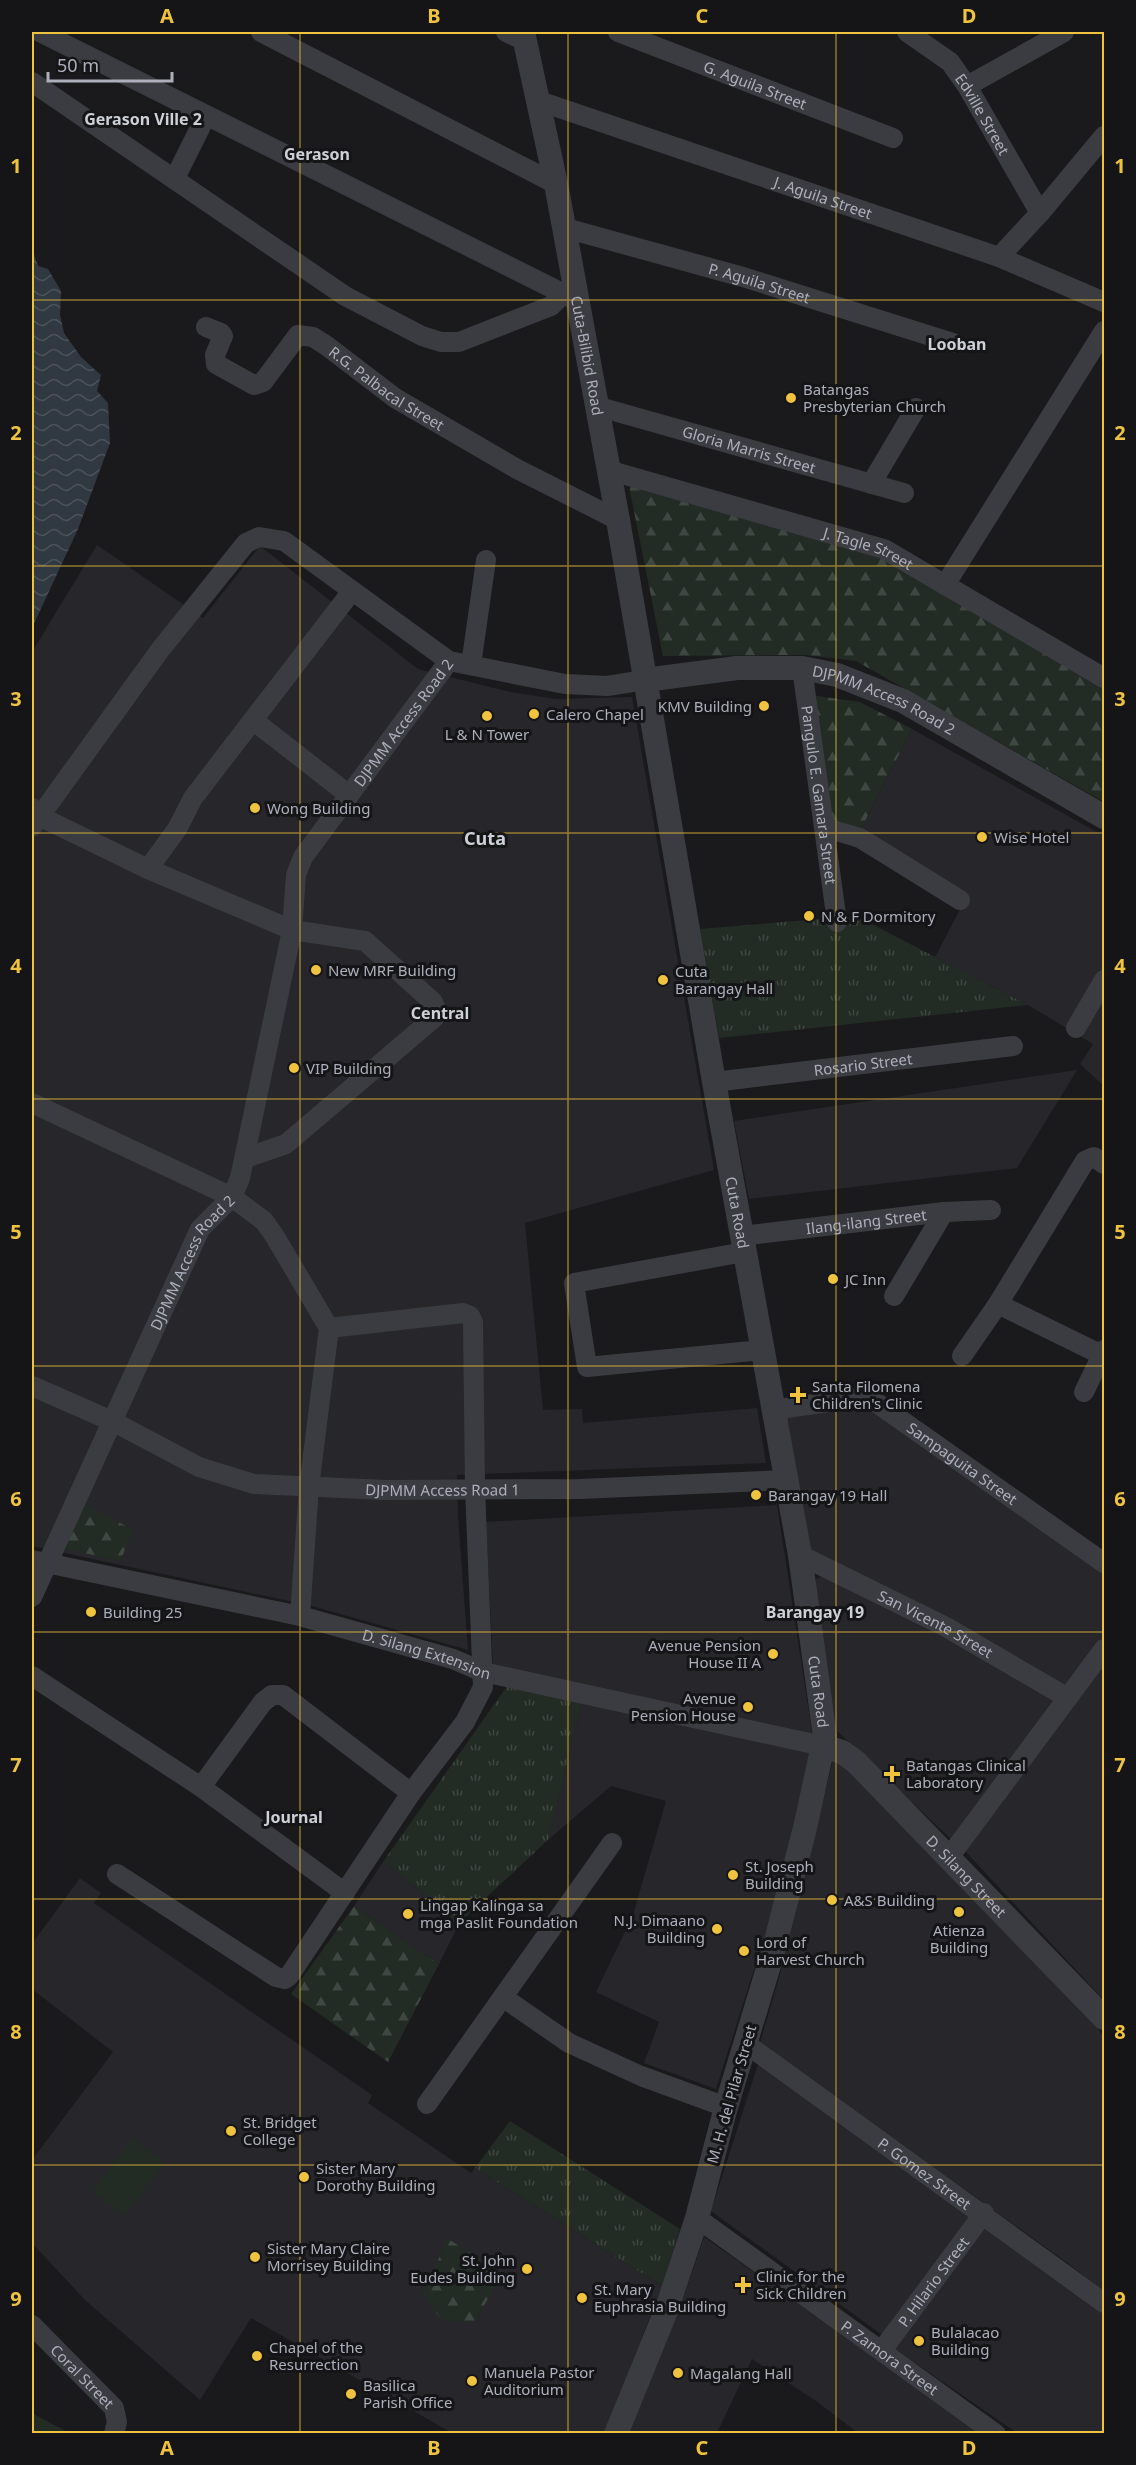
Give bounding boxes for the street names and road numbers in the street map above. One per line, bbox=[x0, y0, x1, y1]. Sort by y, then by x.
street label: G. Aguila Street bbox=[701, 56, 810, 114]
street label: Edville Street bbox=[951, 69, 1015, 159]
street label: J. Aguila Street bbox=[770, 171, 875, 223]
street label: P. Aguila Street bbox=[706, 258, 813, 308]
street label: Cuta-Bilibid Road bbox=[567, 294, 608, 417]
street label: R.G. Palbacal Street bbox=[325, 341, 449, 435]
street label: Gloria Marris Street bbox=[680, 421, 819, 478]
street label: J. Tagle Street bbox=[819, 522, 918, 574]
street label: DJPMM Access Road 2 bbox=[349, 655, 457, 790]
street label: DJPMM Access Road 2 bbox=[811, 660, 959, 739]
street label: Pangulo E. Gamara Street bbox=[797, 704, 842, 886]
street label: Rosario Street bbox=[813, 1048, 914, 1080]
street label: Cuta Road bbox=[721, 1175, 754, 1250]
street label: DJPMM Access Road 2 bbox=[145, 1190, 239, 1333]
street label: Ilang-ilang Street bbox=[805, 1204, 928, 1238]
street label: Sampaguita Street bbox=[903, 1417, 1022, 1509]
street label: DJPMM Access Road 1 bbox=[365, 1479, 520, 1500]
street label: San Vicente Street bbox=[875, 1585, 997, 1663]
street label: D. Silang Extension bbox=[360, 1624, 493, 1683]
street label: Cuta Road bbox=[804, 1654, 834, 1729]
street label: D. Silang Street bbox=[922, 1831, 1011, 1922]
street label: M. H. del Pilar Street bbox=[702, 2022, 761, 2166]
street label: P. Gomez Street bbox=[874, 2133, 976, 2214]
street label: P. Hilario Street bbox=[893, 2232, 973, 2331]
street label: P. Zamora Street bbox=[837, 2315, 943, 2400]
street label: Coral Street bbox=[46, 2340, 119, 2413]

